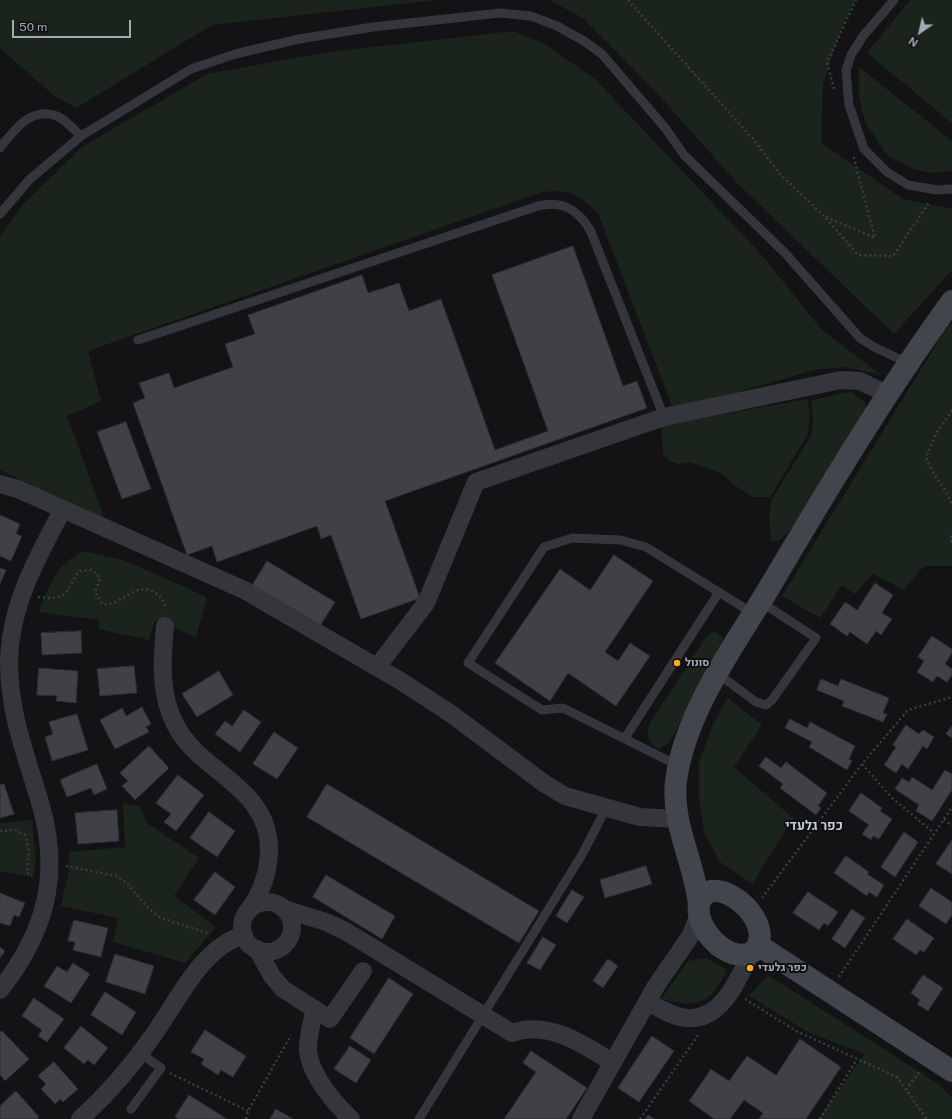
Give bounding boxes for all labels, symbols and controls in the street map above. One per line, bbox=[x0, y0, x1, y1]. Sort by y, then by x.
scale bar bbox=[14, 12, 133, 38]
north arrow bbox=[900, 12, 940, 52]
text: 50 m bbox=[19, 20, 47, 34]
text: N bbox=[906, 35, 920, 49]
place label: סונול bbox=[685, 656, 709, 670]
marker: סונול bbox=[672, 658, 682, 668]
district label: כפר גלעדי bbox=[785, 818, 843, 834]
place label: כפר גלעדי bbox=[758, 961, 807, 975]
marker: כפר גלעדי bbox=[745, 963, 755, 973]

